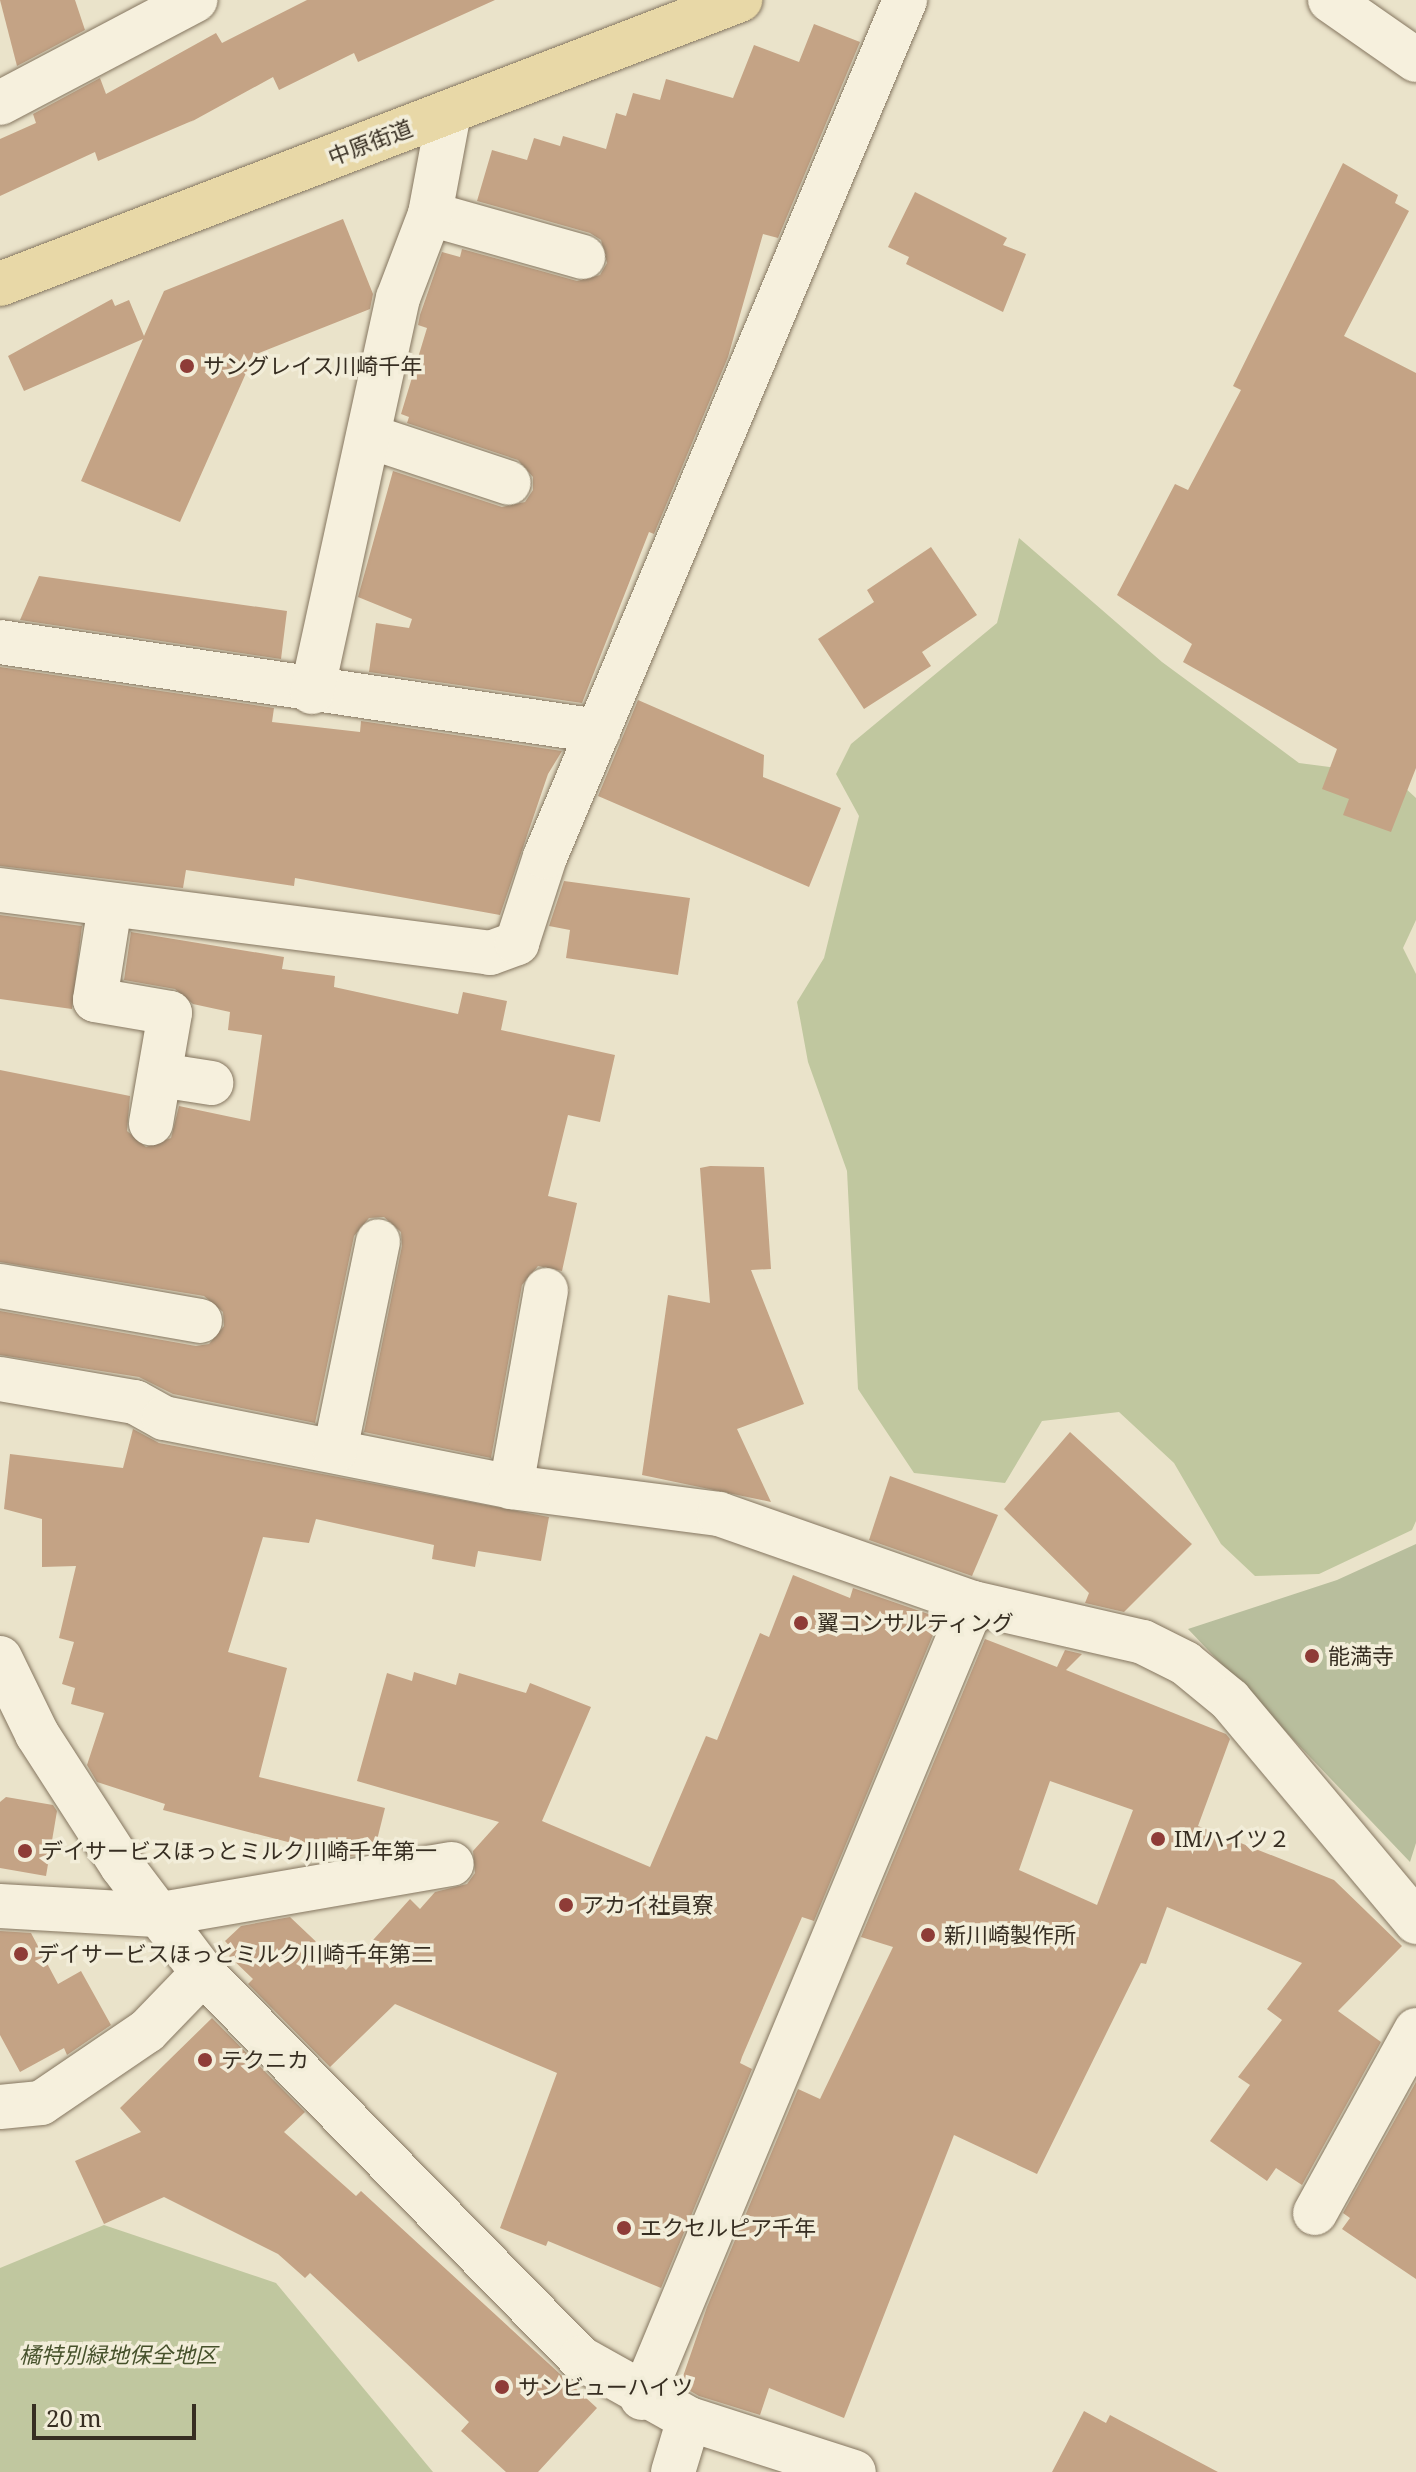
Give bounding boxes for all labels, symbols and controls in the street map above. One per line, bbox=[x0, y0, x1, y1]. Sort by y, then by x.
street label: 中原街道 bbox=[324, 114, 416, 170]
place label: サングレイス川崎千年 bbox=[203, 353, 423, 379]
marker: サングレイス川崎千年 bbox=[178, 357, 196, 375]
place label: 翼コンサルティング bbox=[817, 1610, 1015, 1636]
marker: 翼コンサルティング bbox=[792, 1614, 810, 1632]
place label: 能満寺 bbox=[1328, 1643, 1394, 1669]
marker: 能満寺 bbox=[1303, 1647, 1321, 1665]
place label: IMハイツ２ bbox=[1174, 1826, 1291, 1852]
marker: IMハイツ２ bbox=[1149, 1830, 1167, 1848]
place label: デイサービスほっとミルク川崎千年第一 bbox=[41, 1838, 437, 1864]
marker: デイサービスほっとミルク川崎千年第一 bbox=[16, 1842, 34, 1860]
place label: アカイ社員寮 bbox=[582, 1892, 714, 1918]
marker: アカイ社員寮 bbox=[557, 1896, 575, 1914]
place label: 新川崎製作所 bbox=[944, 1922, 1076, 1948]
marker: 新川崎製作所 bbox=[919, 1926, 937, 1944]
place label: デイサービスほっとミルク川崎千年第二 bbox=[37, 1941, 433, 1967]
marker: デイサービスほっとミルク川崎千年第二 bbox=[12, 1945, 30, 1963]
place label: テクニカ bbox=[221, 2047, 309, 2073]
marker: テクニカ bbox=[196, 2051, 214, 2069]
place label: エクセルピア千年 bbox=[640, 2215, 816, 2241]
marker: エクセルピア千年 bbox=[615, 2219, 633, 2237]
park label: 橘特別緑地保全地区 bbox=[19, 2342, 217, 2368]
place label: サンビューハイツ bbox=[518, 2374, 694, 2400]
marker: サンビューハイツ bbox=[493, 2378, 511, 2396]
scale bar bbox=[36, 2388, 200, 2438]
text: 20 m bbox=[46, 2401, 102, 2434]

